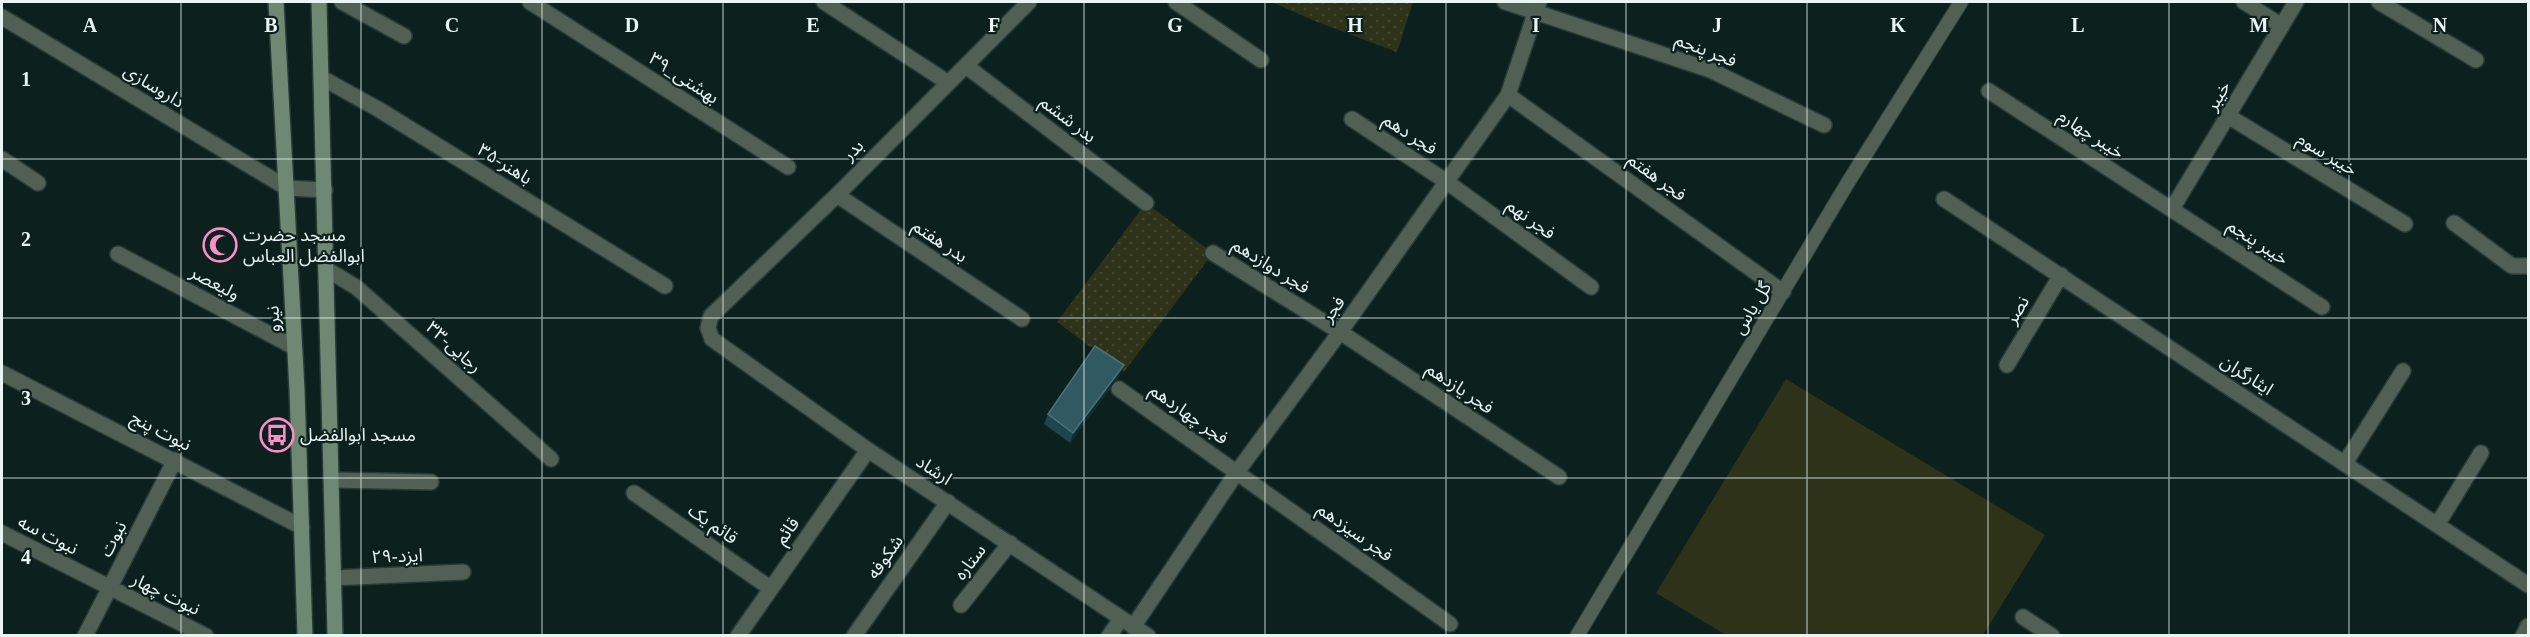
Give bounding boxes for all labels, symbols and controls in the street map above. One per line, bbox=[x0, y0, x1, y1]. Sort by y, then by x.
text: A bbox=[83, 14, 98, 36]
text: B bbox=[264, 14, 278, 36]
text: C bbox=[445, 14, 459, 36]
text: D bbox=[625, 14, 639, 36]
text: E bbox=[806, 14, 820, 36]
text: F bbox=[988, 14, 1000, 36]
text: G bbox=[1167, 14, 1183, 36]
text: H bbox=[1347, 14, 1363, 36]
text: I bbox=[1532, 14, 1540, 36]
text: J bbox=[1712, 14, 1722, 36]
text: K bbox=[1890, 14, 1906, 36]
text: L bbox=[2071, 14, 2085, 36]
text: M bbox=[2250, 14, 2269, 36]
text: N bbox=[2433, 14, 2448, 36]
street label: فجر پنجم bbox=[1671, 29, 1740, 74]
street label: ۳۹_بهشتی bbox=[645, 48, 723, 109]
street label: داروسازی bbox=[120, 60, 188, 113]
text: 1 bbox=[21, 68, 31, 90]
street label: خیبر bbox=[2201, 78, 2235, 116]
street label: بدر ششم bbox=[1034, 91, 1100, 149]
street label: خیبر چهارم bbox=[2052, 105, 2128, 166]
street label: فجر دهم bbox=[1378, 109, 1441, 161]
street label: خیبر سوم bbox=[2291, 128, 2361, 183]
street label: بدر bbox=[838, 135, 868, 166]
street label: ۳۵-باهنر bbox=[474, 140, 536, 189]
street label: فجر هفتم bbox=[1622, 149, 1690, 207]
street label: فجر نهم bbox=[1501, 195, 1559, 246]
street label: بدر هفتم bbox=[907, 215, 971, 269]
street label: خیبر پنجم bbox=[2222, 215, 2292, 271]
place label: مسجد حضرت ابوالفضل العباس bbox=[243, 225, 365, 267]
mosque icon: مسجد حضرت ابوالفضل العباس bbox=[202, 227, 238, 263]
text: 2 bbox=[21, 228, 31, 250]
street label: فجر دوازدهم bbox=[1227, 234, 1313, 300]
street label: ولیعصر bbox=[186, 261, 243, 305]
street label: گل یاس bbox=[1729, 278, 1777, 338]
street label: فجر bbox=[1316, 292, 1350, 327]
street label: نصر bbox=[2000, 292, 2034, 329]
street label: نیرو bbox=[262, 305, 285, 333]
street label: ۳۳-رجایی bbox=[422, 317, 486, 378]
street label: ایثارگران bbox=[2217, 351, 2277, 400]
street label: فجر یازدهم bbox=[1421, 358, 1497, 420]
street label: فجر چهاردهم bbox=[1144, 380, 1232, 451]
text: 3 bbox=[21, 387, 31, 409]
street label: نبوت پنج bbox=[126, 407, 195, 457]
bus stop icon: مسجد ابوالفضل bbox=[259, 417, 295, 453]
place label: مسجد ابوالفضل bbox=[300, 425, 416, 446]
street label: ارشاد bbox=[912, 451, 956, 490]
street label: فجر سیزدهم bbox=[1312, 499, 1397, 568]
street label: قائم یک bbox=[683, 500, 742, 551]
street label: نبوت سه bbox=[14, 511, 81, 559]
street label: قائم bbox=[771, 514, 806, 550]
street label: نبوت bbox=[96, 518, 131, 561]
street label: شکوفه bbox=[863, 531, 908, 583]
street label: ستاره bbox=[950, 540, 991, 584]
street label: ۲۹-ایزد bbox=[371, 545, 423, 568]
text: 4 bbox=[21, 546, 31, 568]
street label: نبوت چهار bbox=[127, 568, 203, 620]

